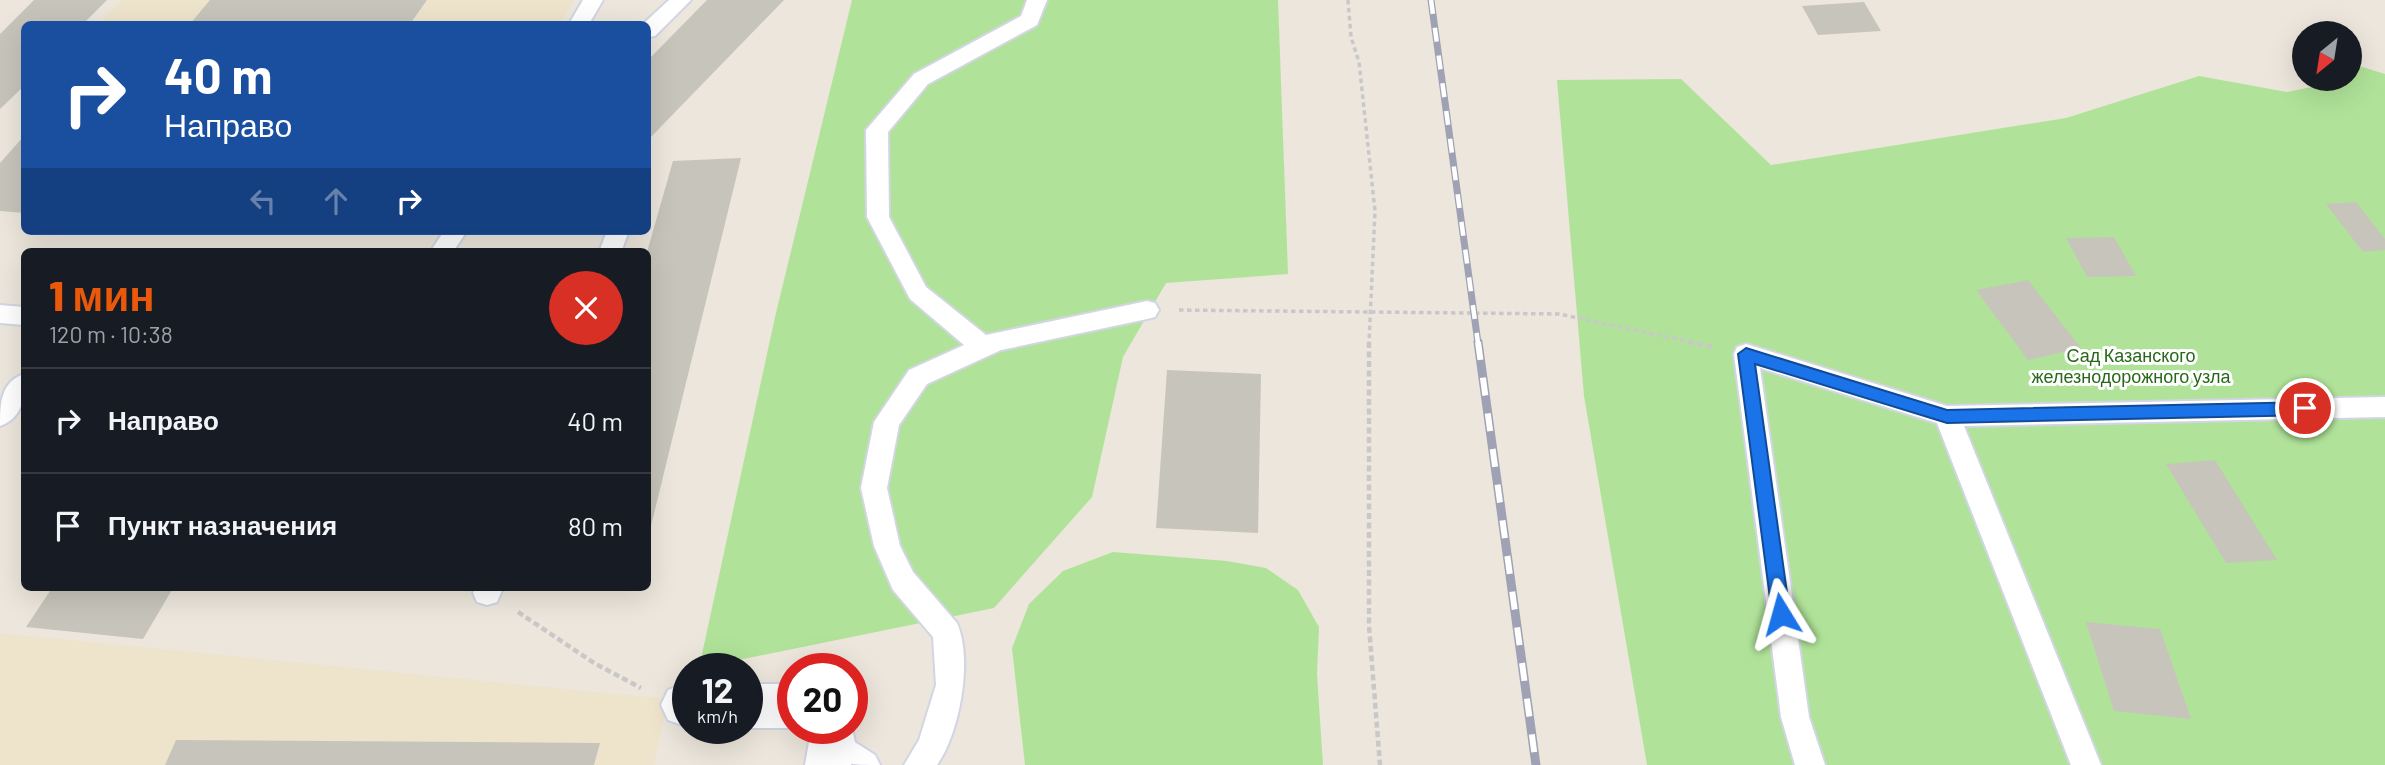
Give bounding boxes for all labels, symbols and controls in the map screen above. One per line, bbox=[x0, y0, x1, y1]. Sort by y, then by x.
north arrow bbox=[2292, 21, 2362, 91]
map controls bbox=[2292, 21, 2362, 91]
text: 40 m bbox=[164, 45, 272, 104]
icon: right bbox=[49, 49, 140, 140]
text: Направо bbox=[164, 105, 292, 143]
icon: left bbox=[244, 182, 282, 220]
icon: ahead bbox=[317, 182, 355, 220]
icon: right bbox=[390, 182, 428, 220]
text: 1 мин bbox=[49, 269, 155, 319]
button: close bbox=[549, 271, 623, 345]
text: 120 m · 10:38 bbox=[49, 320, 173, 348]
park label: Сад Казанского железнодорожного узла bbox=[2031, 344, 2232, 387]
pin bbox=[2275, 378, 2335, 438]
icon: arrive bbox=[2286, 389, 2324, 427]
icon: right bbox=[49, 402, 87, 440]
text: Направо bbox=[108, 404, 219, 435]
text: 40 m bbox=[567, 405, 623, 436]
icon: arrive bbox=[49, 507, 87, 545]
text: Пункт назначения bbox=[108, 509, 337, 540]
text: 80 m bbox=[568, 510, 623, 541]
position arrow bbox=[1744, 577, 1818, 651]
speed limit sign: 20 bbox=[777, 653, 868, 744]
text: 12 bbox=[701, 668, 733, 710]
text: km/h bbox=[697, 705, 738, 727]

